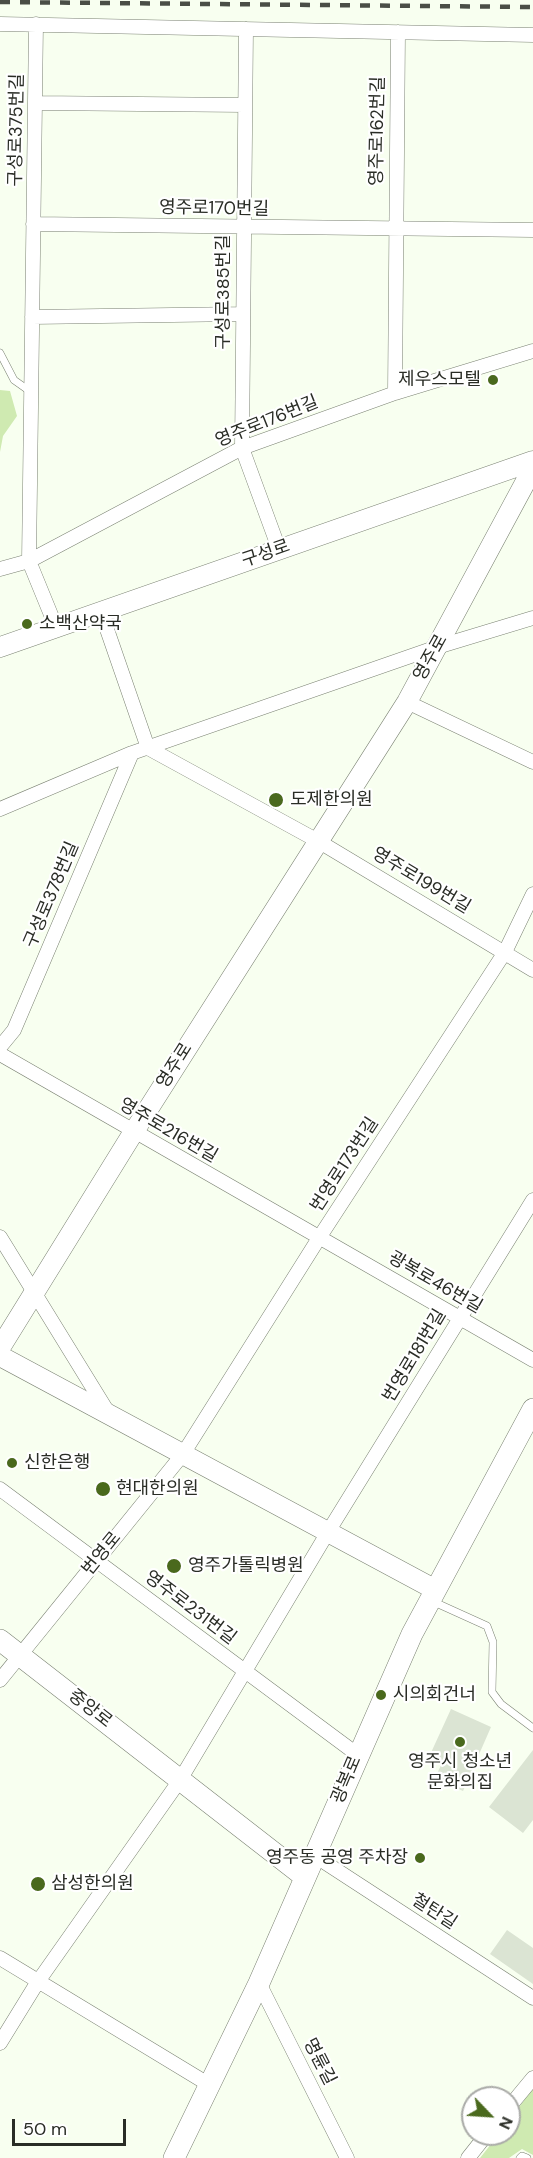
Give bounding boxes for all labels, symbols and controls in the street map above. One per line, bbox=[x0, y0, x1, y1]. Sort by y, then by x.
street label: 구성로375번길 bbox=[5, 73, 29, 187]
street label: 영주로162번길 bbox=[366, 76, 390, 186]
street label: 영주로170번길 bbox=[159, 197, 269, 221]
street label: 구성로385번길 bbox=[213, 234, 235, 350]
place label: 제우스모텔 bbox=[398, 369, 481, 391]
marker: 제우스모텔 bbox=[486, 373, 500, 387]
street label: 영주로176번길 bbox=[212, 392, 322, 452]
street label: 구성로 bbox=[239, 536, 293, 572]
place label: 소백산약국 bbox=[39, 613, 122, 635]
marker: 소백산약국 bbox=[20, 617, 34, 631]
street label: 영주로 bbox=[410, 631, 452, 685]
place label: 도제한의원 bbox=[290, 789, 373, 811]
marker: 도제한의원 bbox=[267, 791, 285, 809]
street label: 구성로378번길 bbox=[20, 839, 84, 951]
street label: 영주로199번길 bbox=[368, 843, 474, 919]
street label: 영주로 bbox=[153, 1039, 197, 1093]
street label: 영주로216번길 bbox=[115, 1094, 221, 1168]
street label: 번영로173번길 bbox=[306, 1114, 384, 1216]
street label: 광복로46번길 bbox=[384, 1247, 486, 1319]
street label: 번영로181번길 bbox=[379, 1306, 451, 1406]
place label: 신한은행 bbox=[24, 1452, 90, 1474]
marker: 신한은행 bbox=[5, 1456, 19, 1470]
place label: 현대한의원 bbox=[116, 1478, 199, 1500]
marker: 현대한의원 bbox=[94, 1480, 112, 1498]
street label: 번영로 bbox=[78, 1528, 126, 1580]
place label: 영주가톨릭병원 bbox=[188, 1555, 304, 1577]
marker: 영주가톨릭병원 bbox=[165, 1557, 183, 1575]
street label: 영주로231번길 bbox=[140, 1567, 240, 1649]
place label: 시의회건너 bbox=[393, 1684, 476, 1706]
street label: 중앙로 bbox=[64, 1685, 116, 1733]
marker: 시의회건너 bbox=[374, 1688, 388, 1702]
marker: 영주시 청소년 문화의집 bbox=[453, 1735, 467, 1749]
place label: 영주시 청소년 문화의집 bbox=[408, 1751, 512, 1794]
street label: 광복로 bbox=[327, 1753, 367, 1807]
place label: 영주동 공영 주차장 bbox=[266, 1847, 408, 1869]
marker: 영주동 공영 주차장 bbox=[413, 1851, 427, 1865]
place label: 삼성한의원 bbox=[51, 1873, 134, 1895]
marker: 삼성한의원 bbox=[29, 1875, 47, 1893]
street label: 철탄길 bbox=[407, 1889, 461, 1935]
street label: 명륜길 bbox=[298, 2035, 340, 2089]
north arrow bbox=[461, 2086, 521, 2146]
scale bar bbox=[15, 2107, 129, 2145]
text: N bbox=[494, 2113, 518, 2133]
text: 50 m bbox=[23, 2117, 67, 2141]

